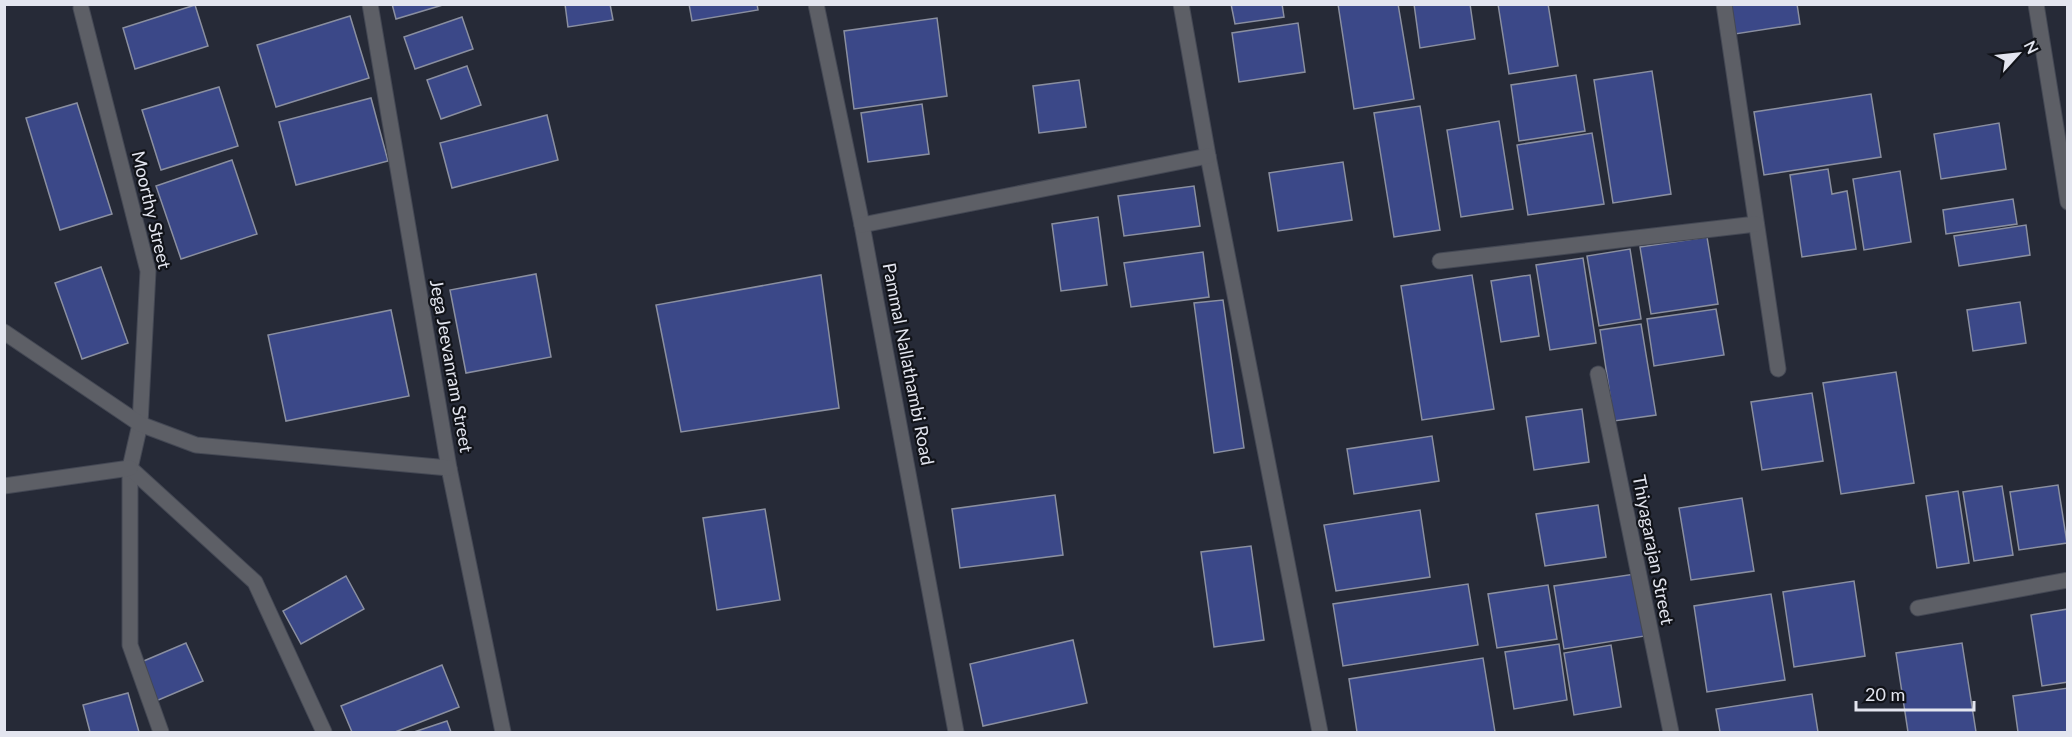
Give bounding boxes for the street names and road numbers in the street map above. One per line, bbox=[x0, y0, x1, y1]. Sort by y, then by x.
street label: Moorthy Street bbox=[128, 149, 176, 271]
street label: Pammal Nallathambi Road bbox=[879, 261, 939, 467]
street label: Jega Jeevanram Street bbox=[426, 277, 478, 455]
street label: Thiyagarajan Street bbox=[1629, 473, 1679, 627]

